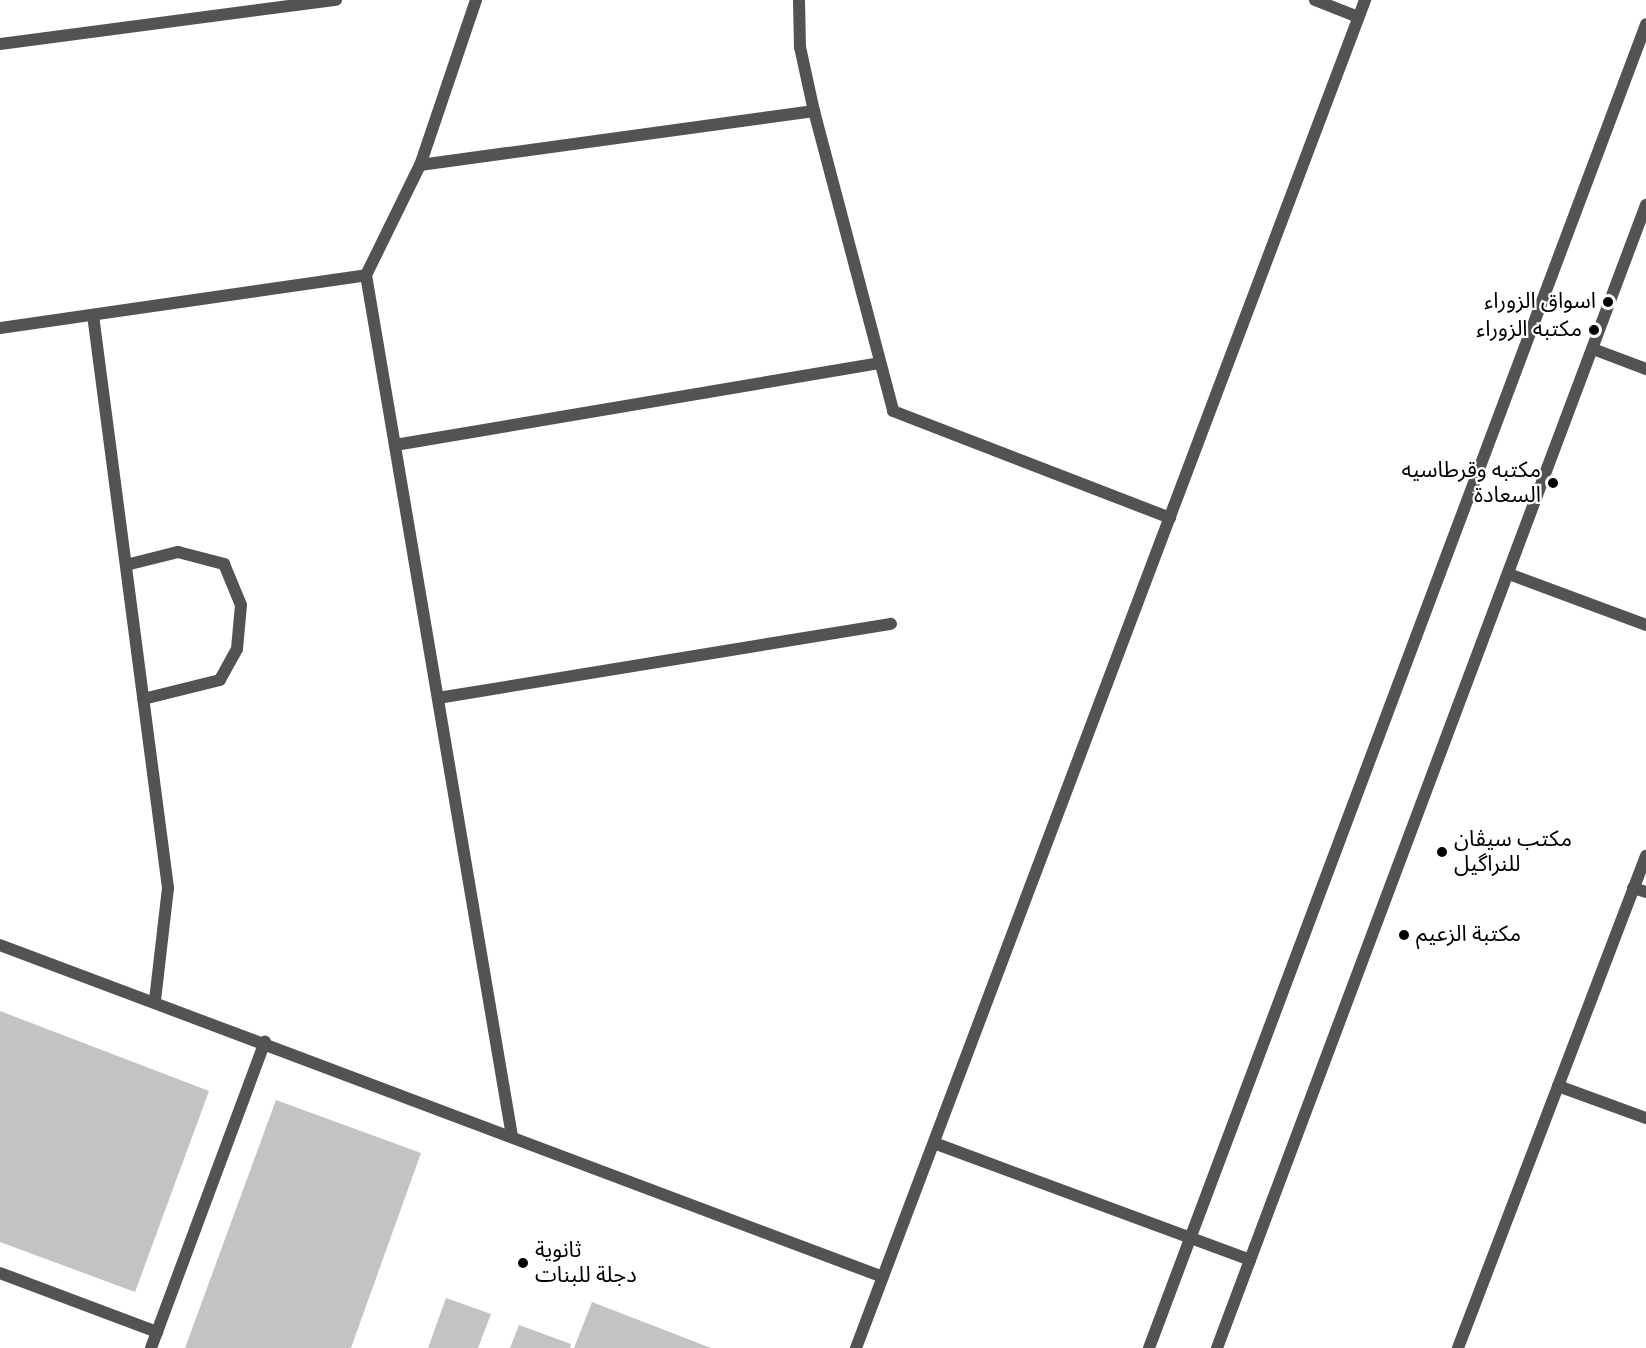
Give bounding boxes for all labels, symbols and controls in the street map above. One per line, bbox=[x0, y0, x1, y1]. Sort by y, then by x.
place label: اسواق الزوراء bbox=[1484, 289, 1596, 315]
marker: اسواق الزوراء bbox=[1601, 295, 1615, 309]
place label: مكتبه الزوراء bbox=[1476, 317, 1582, 343]
marker: مكتبه الزوراء bbox=[1587, 323, 1601, 337]
place label: مكتبه وقرطاسيه السعادة bbox=[1401, 457, 1541, 508]
marker: مكتبه وقرطاسيه السعادة bbox=[1546, 476, 1560, 490]
place label: مكتب سيڤان للنراگيل bbox=[1454, 826, 1572, 878]
marker: مكتب سيڤان للنراگيل bbox=[1435, 845, 1449, 859]
place label: مكتبة الزعيم bbox=[1416, 922, 1521, 948]
marker: مكتبة الزعيم bbox=[1397, 928, 1411, 942]
place label: ثانوية دجلة للبنات bbox=[535, 1237, 637, 1288]
marker: ثانوية دجلة للبنات bbox=[516, 1256, 530, 1270]

